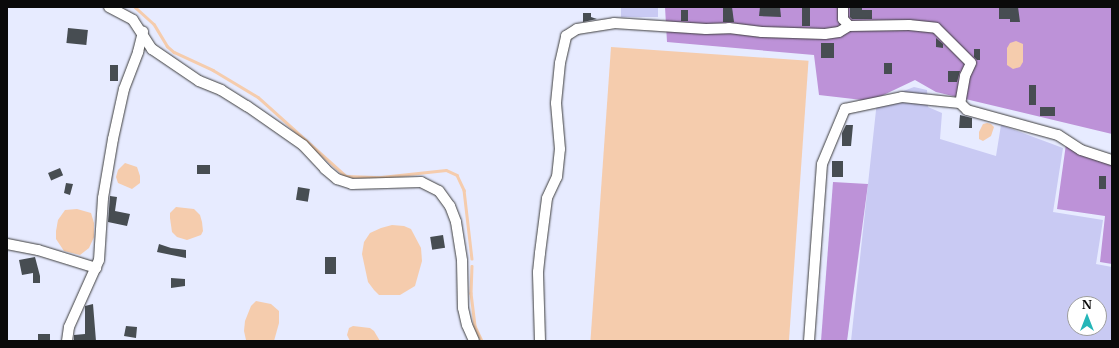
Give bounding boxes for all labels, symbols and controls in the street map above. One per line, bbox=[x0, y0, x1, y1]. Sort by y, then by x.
north arrow bbox=[1067, 296, 1107, 336]
text: N bbox=[1082, 298, 1092, 312]

